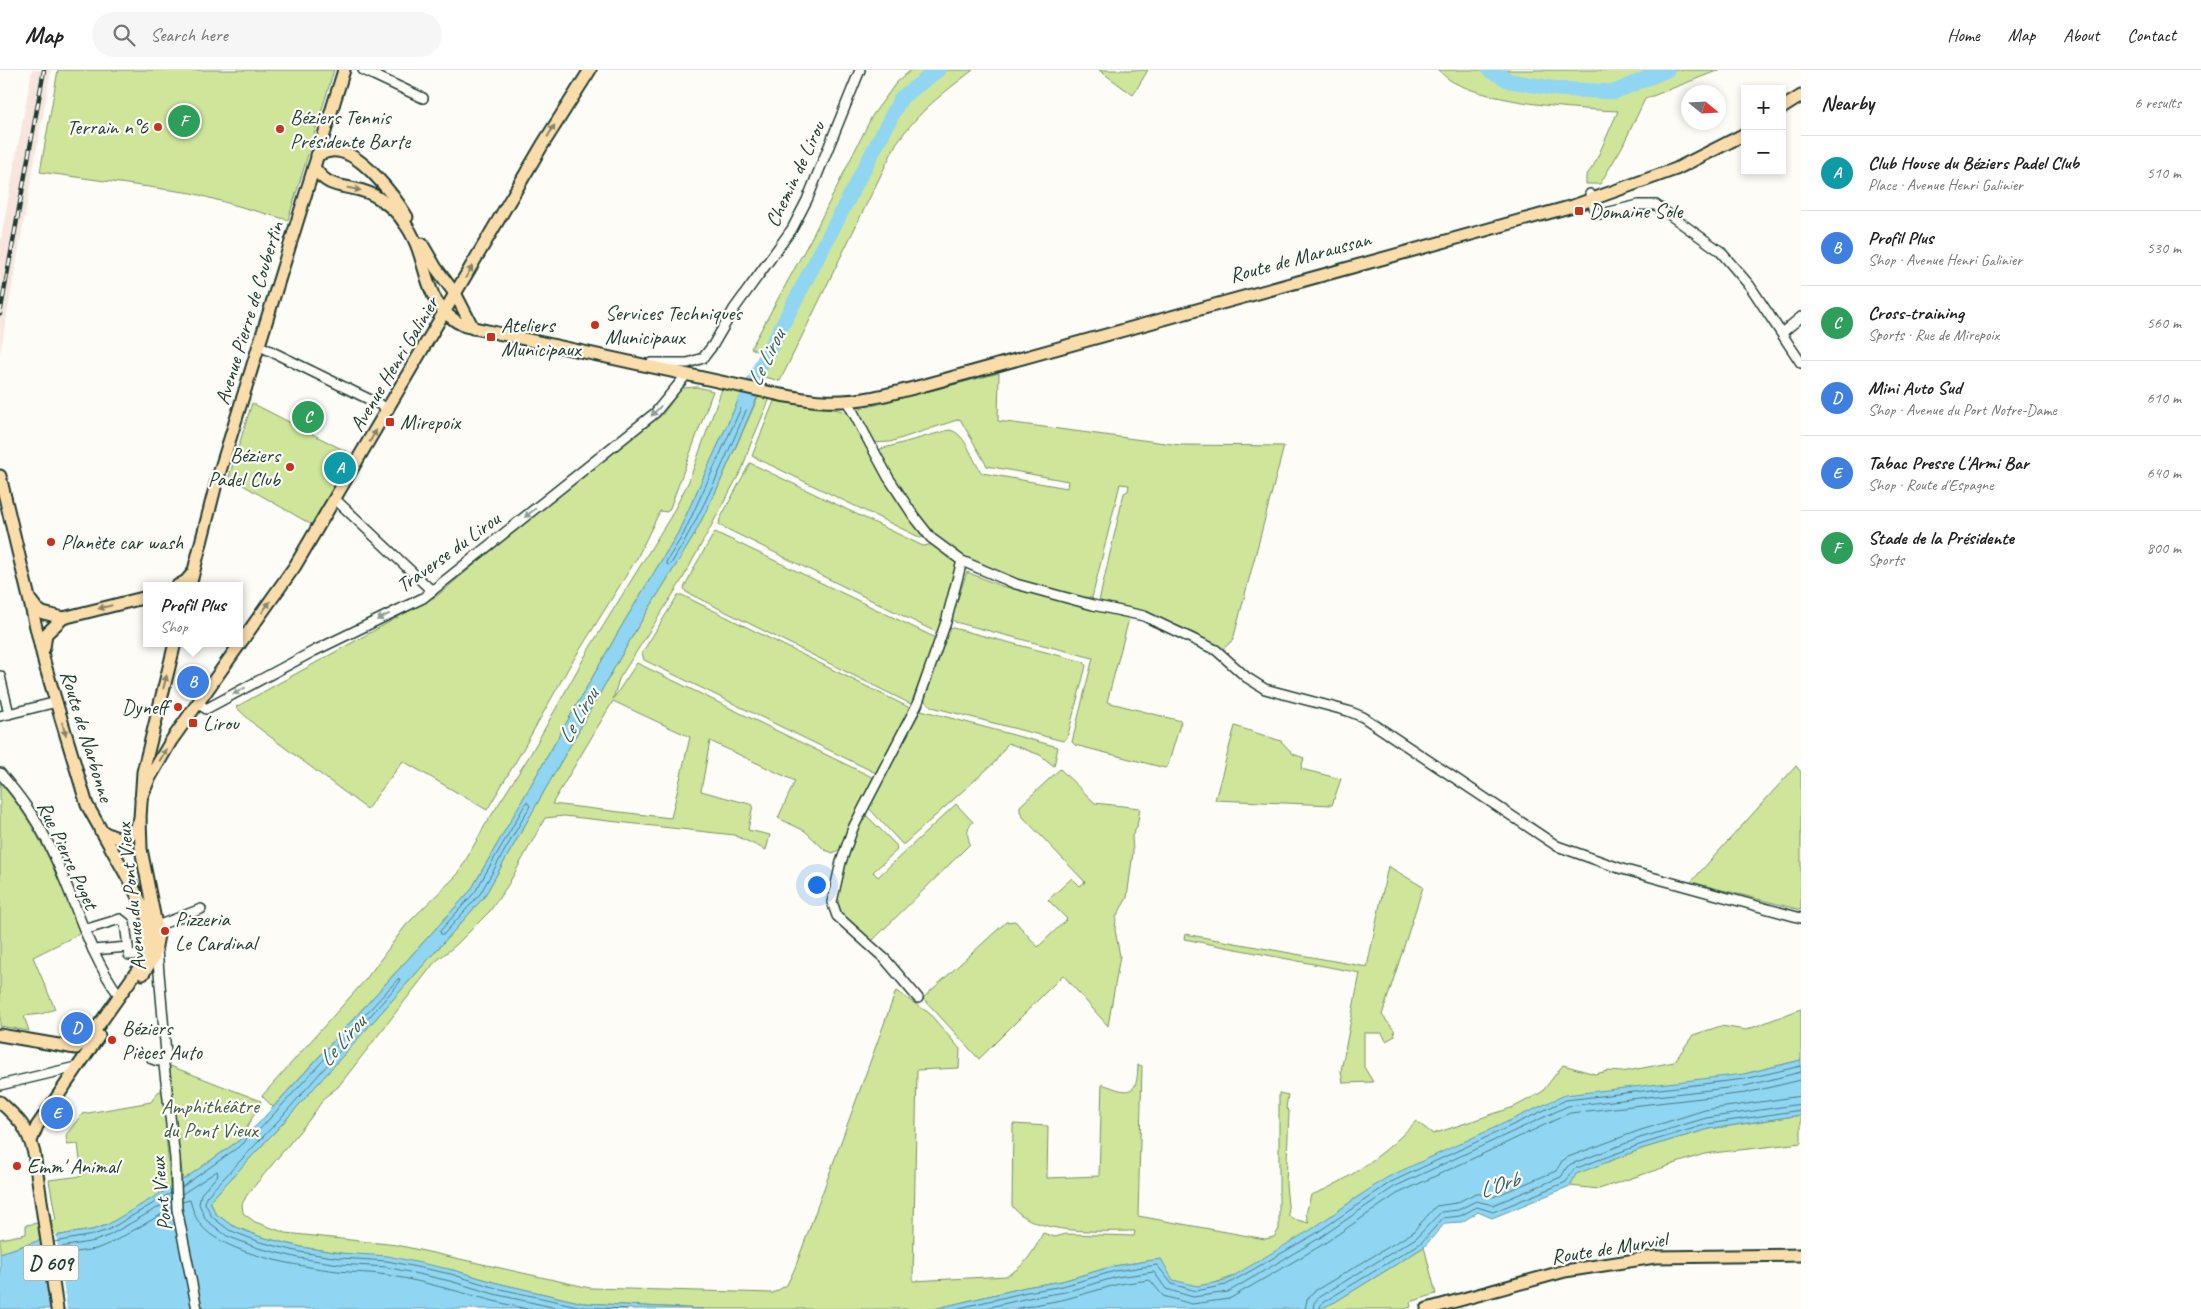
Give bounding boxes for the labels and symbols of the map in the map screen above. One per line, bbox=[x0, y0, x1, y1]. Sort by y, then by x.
north arrow bbox=[1681, 85, 1726, 130]
pin: F bbox=[168, 102, 200, 140]
place label: Béziers Tennis Présidente Barte bbox=[290, 104, 411, 154]
place label: Terrain n°6 bbox=[67, 114, 149, 140]
street label: Chemin de Lirou bbox=[759, 116, 831, 231]
marker: Terrain n°6 bbox=[152, 121, 164, 133]
marker: Béziers Tennis Présidente Barte bbox=[274, 123, 286, 135]
one-way arrow bbox=[546, 125, 555, 138]
one-way arrow bbox=[347, 185, 362, 193]
place label: Domaine Sole bbox=[1589, 198, 1683, 224]
marker: Domaine Sole bbox=[1573, 205, 1585, 217]
street label: Avenue Pierre de Coubertin bbox=[209, 218, 289, 408]
street label: Route de Maraussan bbox=[1227, 225, 1375, 288]
one-way arrow bbox=[465, 265, 474, 279]
street label: Avenue Henri Galinier bbox=[344, 290, 446, 436]
place label: Services Techniques Municipaux bbox=[605, 300, 743, 350]
place label: Ateliers Municipaux bbox=[501, 312, 582, 362]
marker: Services Techniques Municipaux bbox=[589, 319, 601, 331]
water label: Le Lirou bbox=[740, 322, 793, 391]
marker: Ateliers Municipaux bbox=[485, 331, 497, 343]
pin: C bbox=[292, 398, 324, 436]
one-way arrow bbox=[650, 405, 662, 417]
place label: Mirepoix bbox=[400, 409, 462, 435]
marker: Mirepoix bbox=[384, 416, 396, 428]
one-way arrow bbox=[368, 429, 377, 443]
place label: Béziers Padel Club bbox=[208, 442, 282, 492]
pin: A bbox=[324, 449, 356, 487]
marker: Béziers Padel Club bbox=[284, 461, 296, 473]
street label: Traverse du Lirou bbox=[391, 505, 506, 598]
one-way arrow bbox=[523, 508, 536, 519]
place label: Planète car wash bbox=[61, 529, 184, 555]
marker: Planète car wash bbox=[45, 536, 57, 548]
one-way arrow bbox=[261, 600, 271, 614]
one-way arrow bbox=[97, 603, 112, 611]
one-way arrow bbox=[376, 613, 391, 621]
pin: B bbox=[177, 663, 209, 701]
street label: Route de Narbonne bbox=[55, 667, 120, 807]
one-way arrow bbox=[161, 674, 169, 689]
water label: Le Lirou bbox=[551, 680, 607, 749]
one-way arrow bbox=[232, 687, 246, 695]
place label: Dyneff bbox=[122, 694, 172, 720]
marker: Dyneff bbox=[172, 701, 184, 713]
place label: Lirou bbox=[203, 710, 240, 736]
marker: Lirou bbox=[187, 717, 199, 729]
one-way arrow bbox=[61, 721, 69, 736]
one-way arrow bbox=[159, 747, 167, 762]
street label: Rue Pierre Puget bbox=[32, 797, 105, 915]
street label: Avenue du Pont Vieux bbox=[110, 820, 152, 972]
your location bbox=[804, 872, 830, 898]
place label: Pizzeria Le Cardinal bbox=[175, 906, 260, 956]
marker: Pizzeria Le Cardinal bbox=[159, 925, 171, 937]
water label: Le Lirou bbox=[312, 1007, 374, 1073]
pin: D bbox=[61, 1009, 93, 1047]
place label: Béziers Pièces Auto bbox=[122, 1015, 203, 1065]
marker: Béziers Pièces Auto bbox=[106, 1034, 118, 1046]
park label: Amphithéâtre du Pont Vieux bbox=[161, 1093, 261, 1143]
pin: E bbox=[41, 1094, 73, 1132]
place label: Emm' Animal bbox=[27, 1153, 122, 1179]
street label: Pont Vieux bbox=[144, 1154, 178, 1232]
marker: Emm' Animal bbox=[11, 1160, 23, 1172]
water label: L'Orb bbox=[1475, 1164, 1526, 1205]
street label: Route de Murviel bbox=[1549, 1225, 1672, 1270]
road number: D 609 bbox=[23, 1246, 78, 1280]

